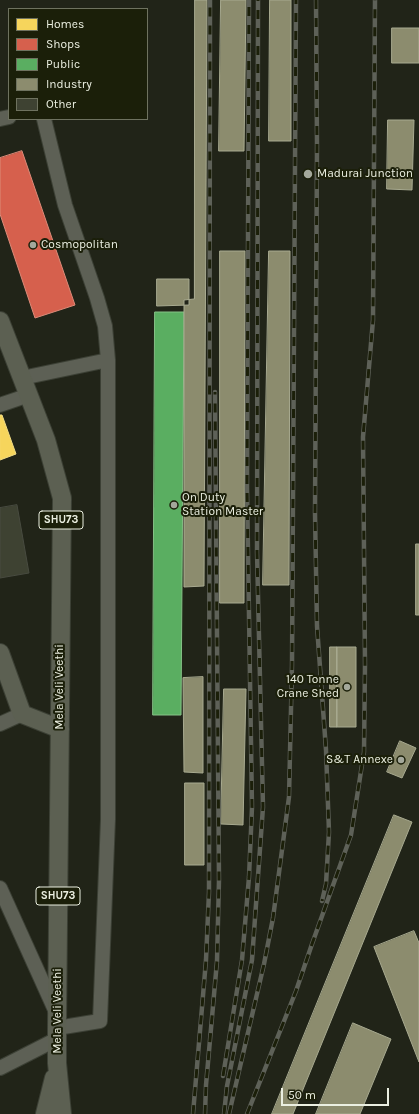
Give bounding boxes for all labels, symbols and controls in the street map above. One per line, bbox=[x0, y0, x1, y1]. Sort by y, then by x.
legend bbox=[8, 8, 148, 120]
text: Homes bbox=[46, 17, 84, 31]
text: Shops bbox=[46, 37, 80, 51]
text: Public bbox=[46, 57, 80, 71]
text: Industry bbox=[46, 77, 92, 91]
text: Other bbox=[46, 97, 76, 111]
place label: Madurai Junction bbox=[317, 167, 413, 181]
marker: Madurai Junction bbox=[302, 168, 314, 180]
place label: Cosmopolitan bbox=[41, 238, 118, 252]
marker: Cosmopolitan bbox=[28, 240, 38, 250]
place label: On Duty Station Master bbox=[182, 491, 263, 519]
marker: On Duty Station Master bbox=[169, 500, 179, 510]
road number: SHU73 bbox=[39, 511, 83, 529]
street label: Mela Veli Veethi bbox=[53, 644, 67, 730]
place label: 140 Tonne Crane Shed bbox=[277, 673, 339, 701]
marker: 140 Tonne Crane Shed bbox=[342, 682, 352, 692]
place label: S&T Annexe bbox=[326, 753, 393, 767]
marker: S&T Annexe bbox=[396, 755, 406, 765]
road number: SHU73 bbox=[36, 887, 80, 905]
street label: Mela Veli Veethi bbox=[51, 968, 65, 1054]
scale bar bbox=[283, 1080, 391, 1106]
text: 50 m bbox=[288, 1088, 316, 1102]

